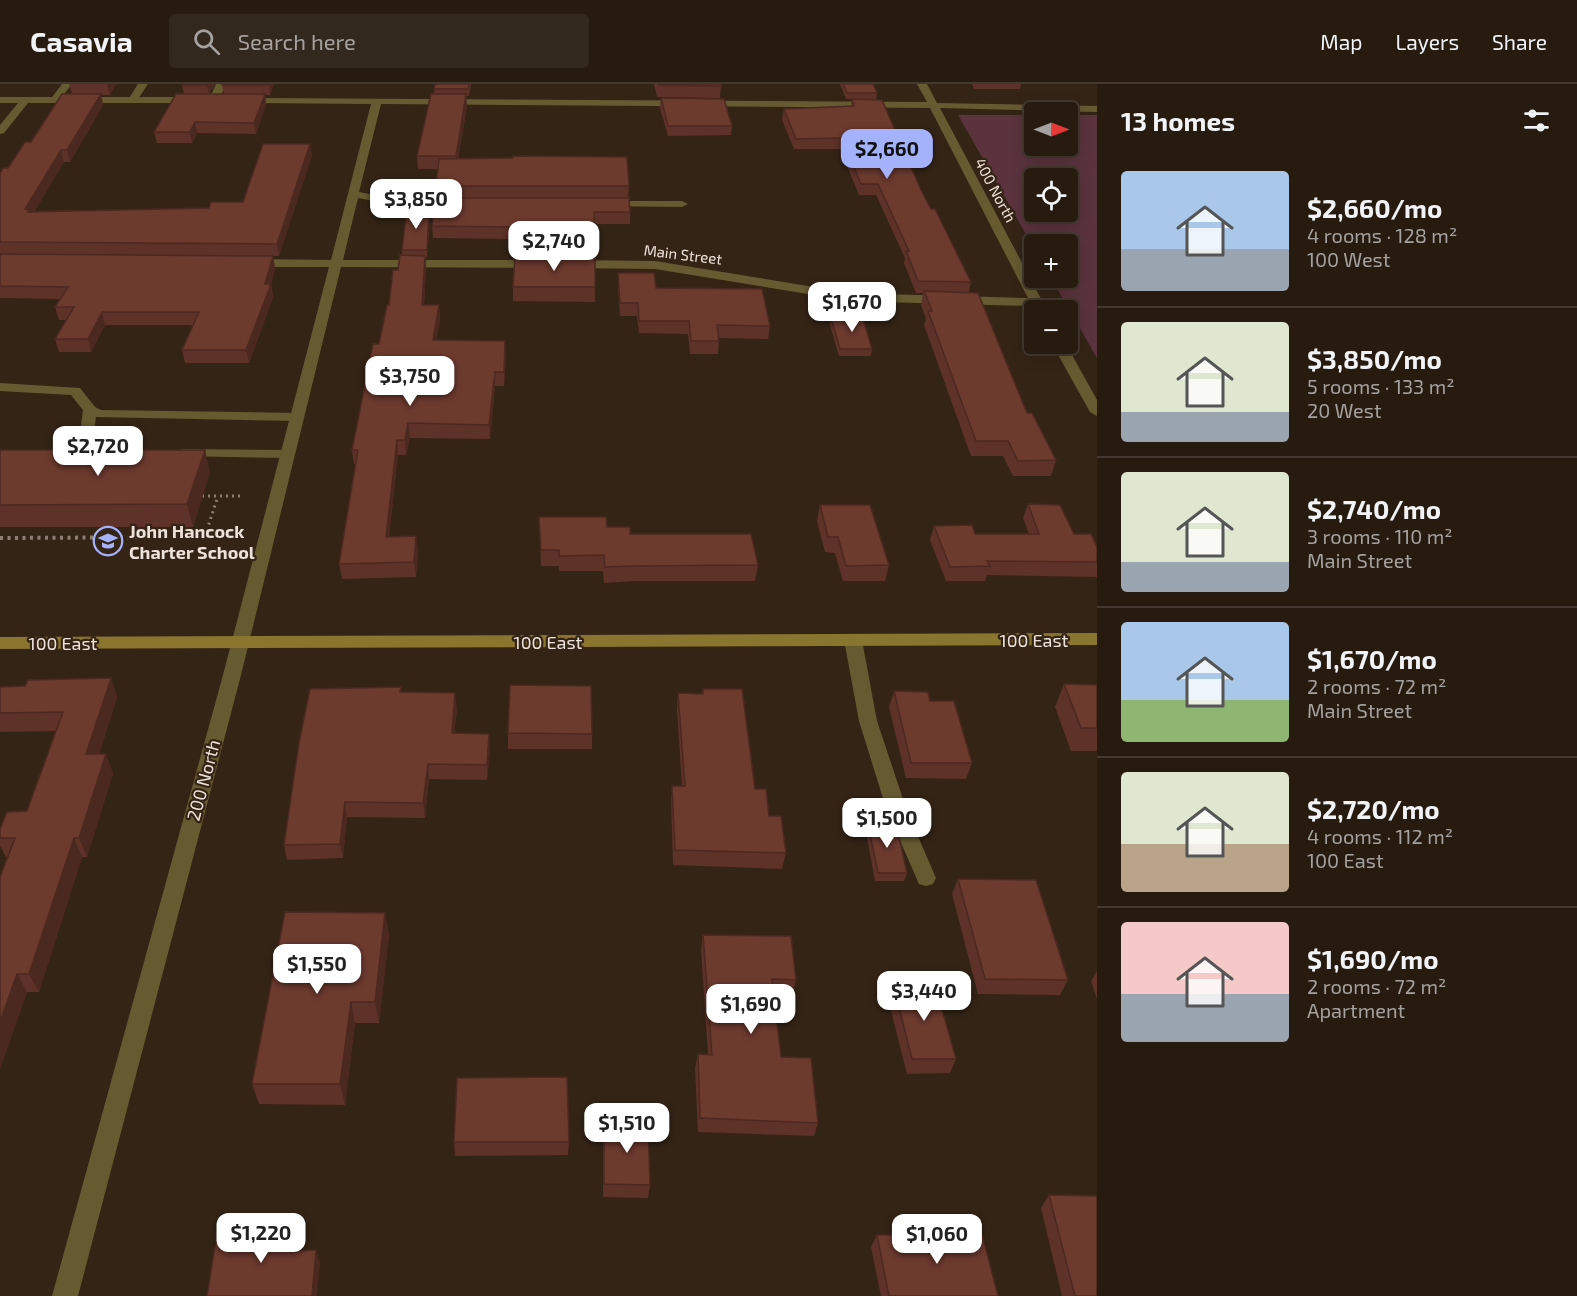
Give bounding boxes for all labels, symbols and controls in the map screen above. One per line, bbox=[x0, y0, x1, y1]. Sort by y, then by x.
search box bbox=[169, 14, 589, 68]
text: Casavia bbox=[30, 24, 133, 58]
icon: search bbox=[190, 25, 223, 58]
text: Search here bbox=[238, 28, 356, 54]
text: Map bbox=[1320, 29, 1362, 54]
text: Layers bbox=[1395, 29, 1459, 54]
text: Share bbox=[1492, 29, 1547, 54]
north arrow bbox=[1024, 102, 1078, 156]
map controls bbox=[1024, 102, 1078, 354]
icon: filters bbox=[1520, 104, 1553, 137]
text: 13 homes bbox=[1121, 105, 1235, 136]
pin: $2,660 bbox=[838, 129, 936, 180]
text: $2,660 bbox=[855, 136, 919, 160]
street label: 400 North bbox=[972, 155, 1020, 225]
button: locate bbox=[1024, 168, 1078, 222]
pin: $3,850 bbox=[367, 179, 465, 230]
text: $3,850 bbox=[384, 186, 448, 210]
text: $2,660/mo bbox=[1307, 192, 1442, 223]
icon: home bbox=[1169, 195, 1241, 267]
pin: $2,740 bbox=[505, 221, 603, 272]
text: 4 rooms · 128 m² bbox=[1307, 223, 1457, 247]
text: $2,740 bbox=[522, 228, 586, 252]
button: + bbox=[1024, 234, 1078, 288]
street label: Main Street bbox=[643, 240, 724, 268]
text: 100 West bbox=[1307, 247, 1390, 271]
pin: $1,670 bbox=[803, 282, 901, 333]
text: $1,670 bbox=[822, 289, 882, 313]
button: − bbox=[1024, 300, 1078, 354]
text: $3,850/mo bbox=[1307, 343, 1442, 374]
icon: home bbox=[1169, 346, 1241, 418]
pin: $3,750 bbox=[361, 356, 459, 407]
text: $3,750 bbox=[379, 363, 441, 387]
text: 5 rooms · 133 m² bbox=[1307, 374, 1454, 398]
text: 20 West bbox=[1307, 398, 1382, 422]
pin: $2,720 bbox=[49, 426, 147, 477]
text: $2,720 bbox=[67, 433, 129, 457]
text: $2,740/mo bbox=[1307, 493, 1441, 524]
icon: home bbox=[1169, 496, 1241, 568]
place label: John Hancock Charter School bbox=[129, 520, 255, 563]
text: 3 rooms · 110 m² bbox=[1307, 524, 1453, 548]
school or university icon: John Hancock Charter School bbox=[92, 525, 124, 557]
text: Main Street bbox=[1307, 548, 1412, 572]
street label: 100 East bbox=[1000, 629, 1069, 651]
street label: 100 East bbox=[514, 631, 583, 653]
street label: 100 East bbox=[29, 632, 98, 654]
text: $1,670/mo bbox=[1307, 643, 1437, 674]
icon: home bbox=[1169, 646, 1241, 718]
text: 2 rooms · 72 m² bbox=[1307, 674, 1446, 698]
text: Main Street bbox=[1307, 698, 1412, 722]
street label: 200 North bbox=[182, 737, 224, 823]
text: $2,720/mo bbox=[1307, 793, 1440, 824]
icon: home bbox=[1169, 796, 1241, 868]
pin: $1,500 bbox=[838, 798, 936, 849]
text: $1,500 bbox=[856, 805, 918, 829]
text: 4 rooms · 112 m² bbox=[1307, 824, 1453, 848]
text: 100 East bbox=[1307, 848, 1384, 872]
text: $1,690/mo bbox=[1307, 943, 1438, 974]
pin: $1,550 bbox=[268, 944, 366, 995]
icon: home bbox=[1169, 946, 1241, 1018]
text: $1,550 bbox=[287, 951, 347, 975]
pin: $3,440 bbox=[875, 971, 973, 1022]
text: 2 rooms · 72 m² bbox=[1307, 974, 1446, 998]
text: $3,440 bbox=[891, 978, 957, 1002]
pin: $1,690 bbox=[702, 984, 800, 1035]
text: $1,690 bbox=[720, 991, 782, 1015]
text: Apartment bbox=[1307, 998, 1405, 1022]
pin: $1,510 bbox=[578, 1103, 676, 1154]
text: $1,510 bbox=[598, 1110, 656, 1134]
pin: $1,220 bbox=[212, 1213, 310, 1264]
pin: $1,060 bbox=[888, 1214, 986, 1265]
text: $1,220 bbox=[231, 1220, 291, 1244]
text: $1,060 bbox=[906, 1221, 968, 1245]

